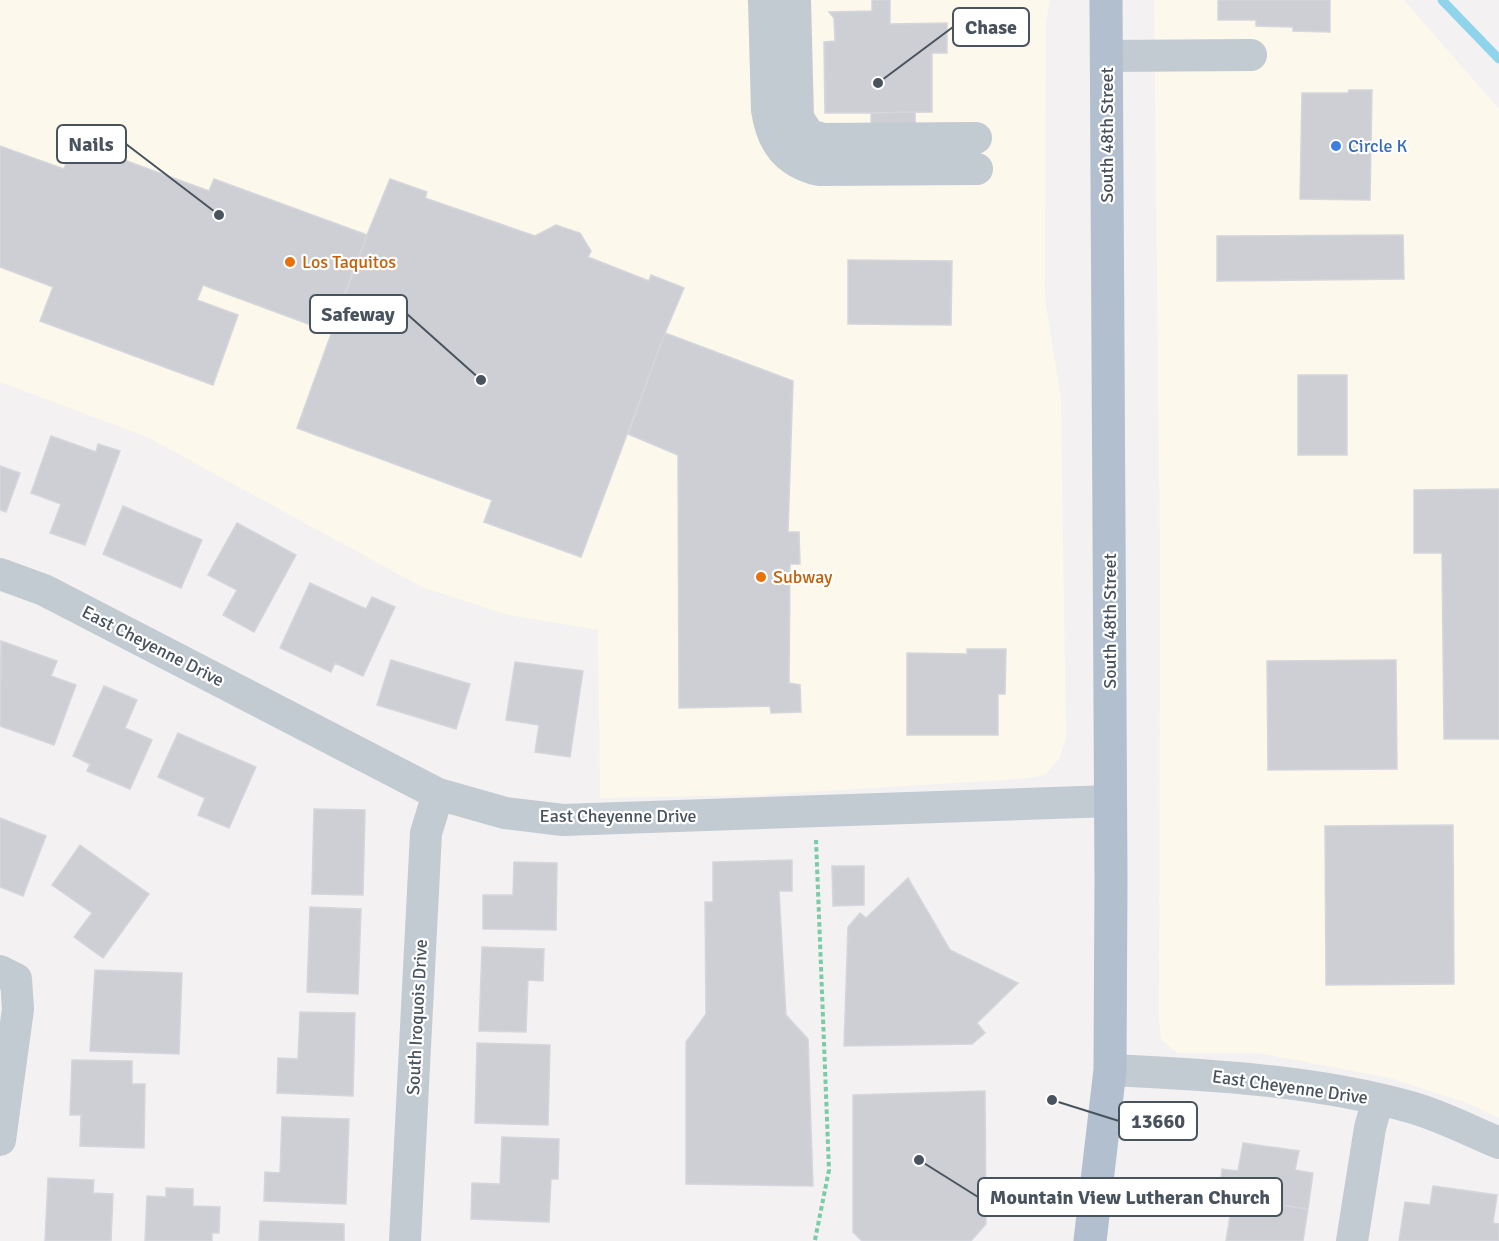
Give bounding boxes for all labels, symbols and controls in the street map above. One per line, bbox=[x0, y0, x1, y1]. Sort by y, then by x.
callout: Chase bbox=[953, 8, 1029, 46]
text: Chase bbox=[965, 15, 1017, 40]
street label: South 48th Street bbox=[1096, 67, 1118, 203]
callout: Nails bbox=[57, 125, 126, 163]
text: Nails bbox=[68, 132, 114, 157]
place label: Circle K bbox=[1348, 135, 1408, 157]
marker: Circle K bbox=[1329, 139, 1343, 153]
place label: Los Taquitos bbox=[302, 251, 396, 273]
marker: Los Taquitos bbox=[283, 255, 297, 269]
callout: Safeway bbox=[310, 295, 407, 333]
text: Safeway bbox=[321, 302, 395, 327]
street label: South 48th Street bbox=[1099, 553, 1121, 689]
place label: Subway bbox=[773, 566, 833, 588]
marker: Subway bbox=[754, 570, 768, 584]
street label: East Cheyenne Drive bbox=[78, 601, 228, 691]
street label: East Cheyenne Drive bbox=[540, 805, 696, 827]
street label: South Iroquois Drive bbox=[402, 939, 432, 1095]
street label: East Cheyenne Drive bbox=[1211, 1065, 1369, 1109]
callout: 13660 bbox=[1119, 1102, 1197, 1140]
text: 13660 bbox=[1131, 1109, 1185, 1134]
callout: Mountain View Lutheran Church bbox=[978, 1178, 1282, 1216]
text: Mountain View Lutheran Church bbox=[990, 1185, 1270, 1210]

